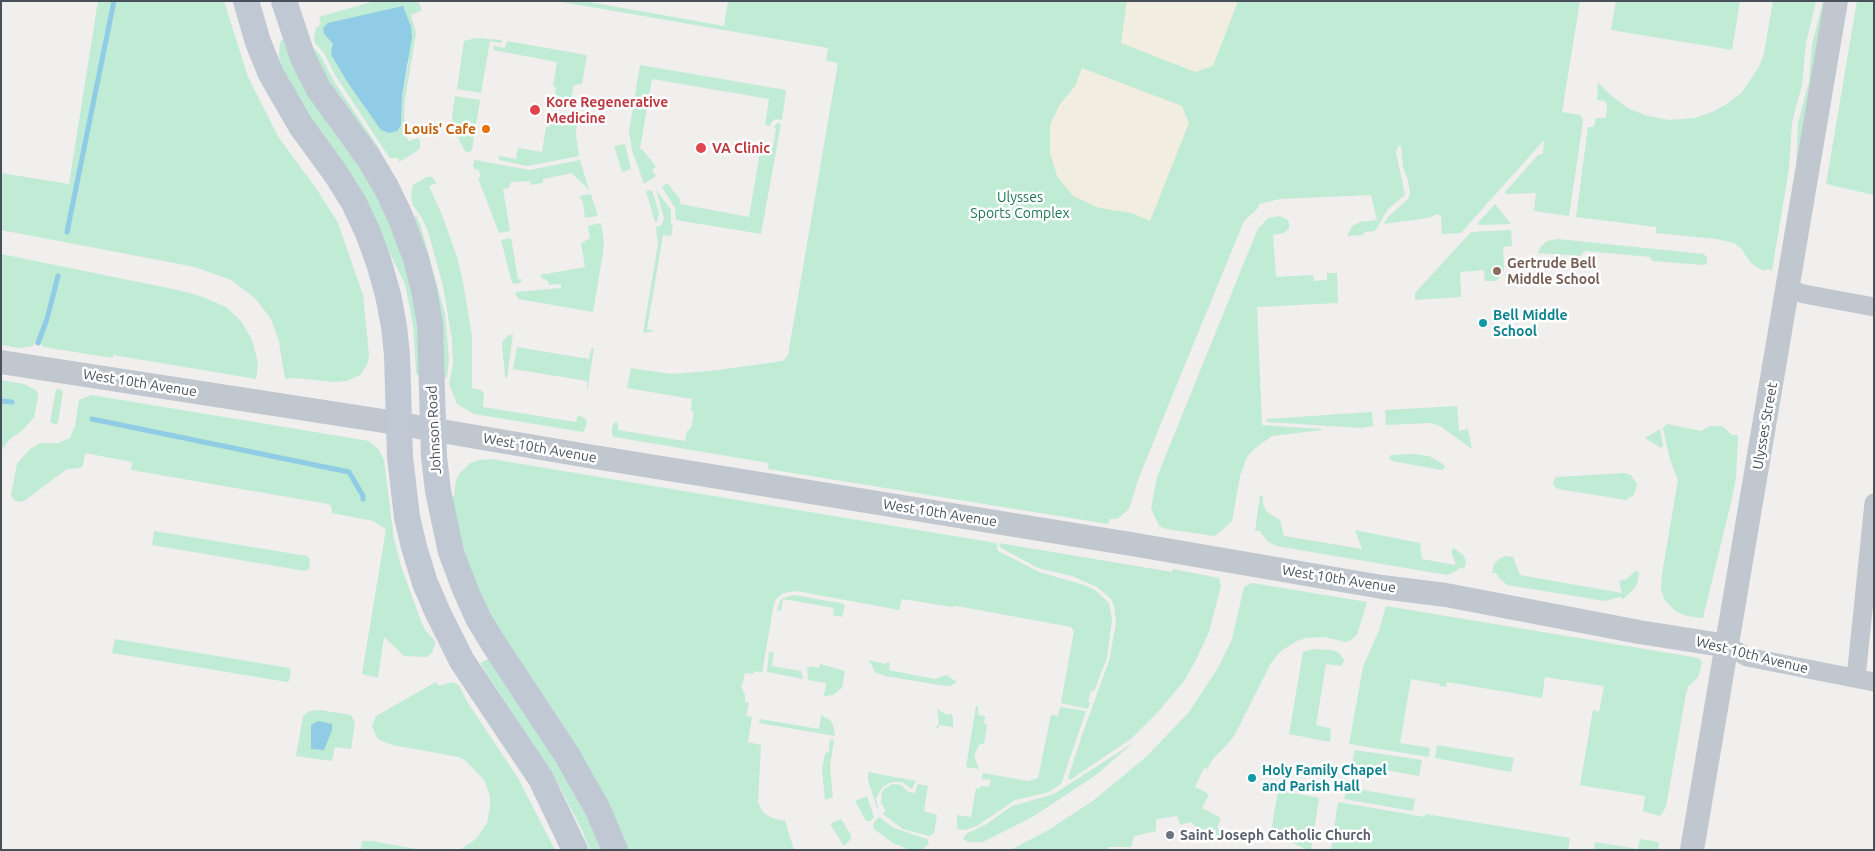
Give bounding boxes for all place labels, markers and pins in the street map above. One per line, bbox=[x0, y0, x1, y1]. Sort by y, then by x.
place label: Kore Regenerative Medicine bbox=[546, 94, 668, 126]
marker: Kore Regenerative Medicine bbox=[528, 103, 542, 117]
place label: Louis' Cafe bbox=[404, 121, 476, 137]
marker: Louis' Cafe bbox=[480, 123, 492, 135]
place label: VA Clinic bbox=[712, 140, 770, 156]
marker: VA Clinic bbox=[694, 141, 708, 155]
place label: Gertrude Bell Middle School bbox=[1507, 255, 1600, 288]
marker: Gertrude Bell Middle School bbox=[1491, 265, 1503, 277]
place label: Bell Middle School bbox=[1493, 307, 1568, 340]
marker: Bell Middle School bbox=[1477, 317, 1489, 329]
place label: Holy Family Chapel and Parish Hall bbox=[1262, 762, 1387, 794]
marker: Holy Family Chapel and Parish Hall bbox=[1246, 772, 1258, 784]
place label: Saint Joseph Catholic Church bbox=[1180, 827, 1371, 843]
marker: Saint Joseph Catholic Church bbox=[1164, 829, 1176, 841]

